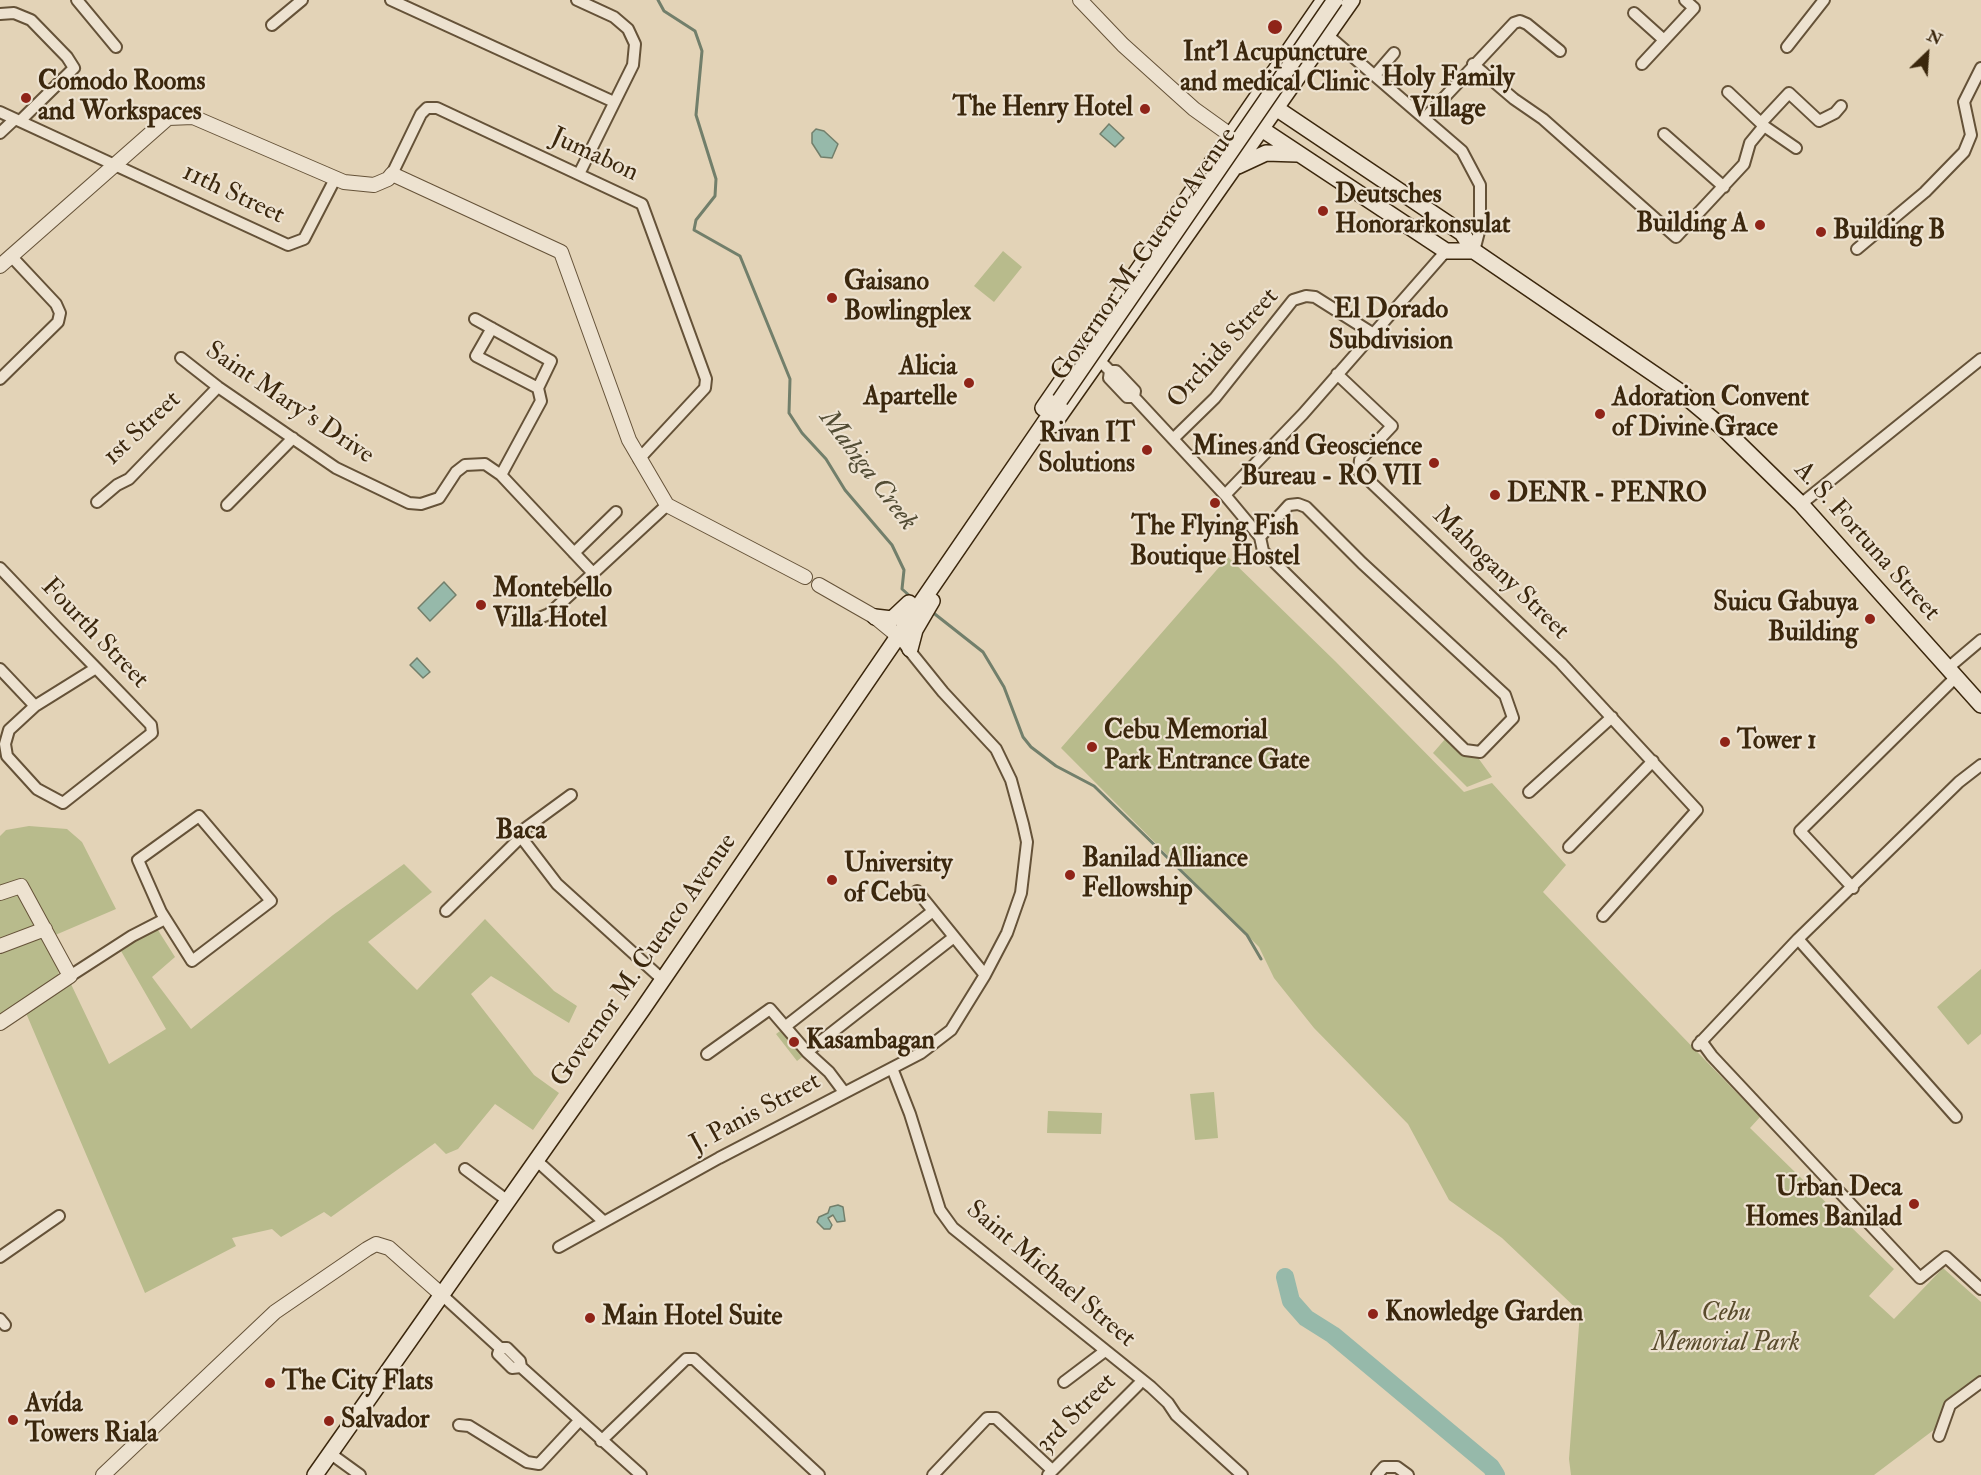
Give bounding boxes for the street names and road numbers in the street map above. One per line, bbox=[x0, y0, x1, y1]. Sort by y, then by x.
street label: Jumabon bbox=[545, 122, 643, 190]
street label: Governor M. Cuenco Avenue bbox=[1045, 122, 1245, 388]
street label: 11th Street bbox=[177, 158, 289, 232]
street label: Orchids Street bbox=[1162, 282, 1286, 416]
street label: Saint Mary's Drive bbox=[199, 336, 379, 472]
street label: 1st Street bbox=[98, 385, 188, 473]
street label: A. S. Fortuna Street bbox=[1786, 456, 1946, 628]
street label: Mahogany Street bbox=[1425, 501, 1575, 647]
street label: Fourth Street bbox=[34, 572, 154, 696]
street label: Governor M. Cuenco Avenue bbox=[545, 828, 745, 1094]
street label: J. Panis Street bbox=[685, 1067, 827, 1161]
street label: Saint Michael Street bbox=[959, 1195, 1141, 1355]
street label: 3rd Street bbox=[1030, 1367, 1124, 1461]

